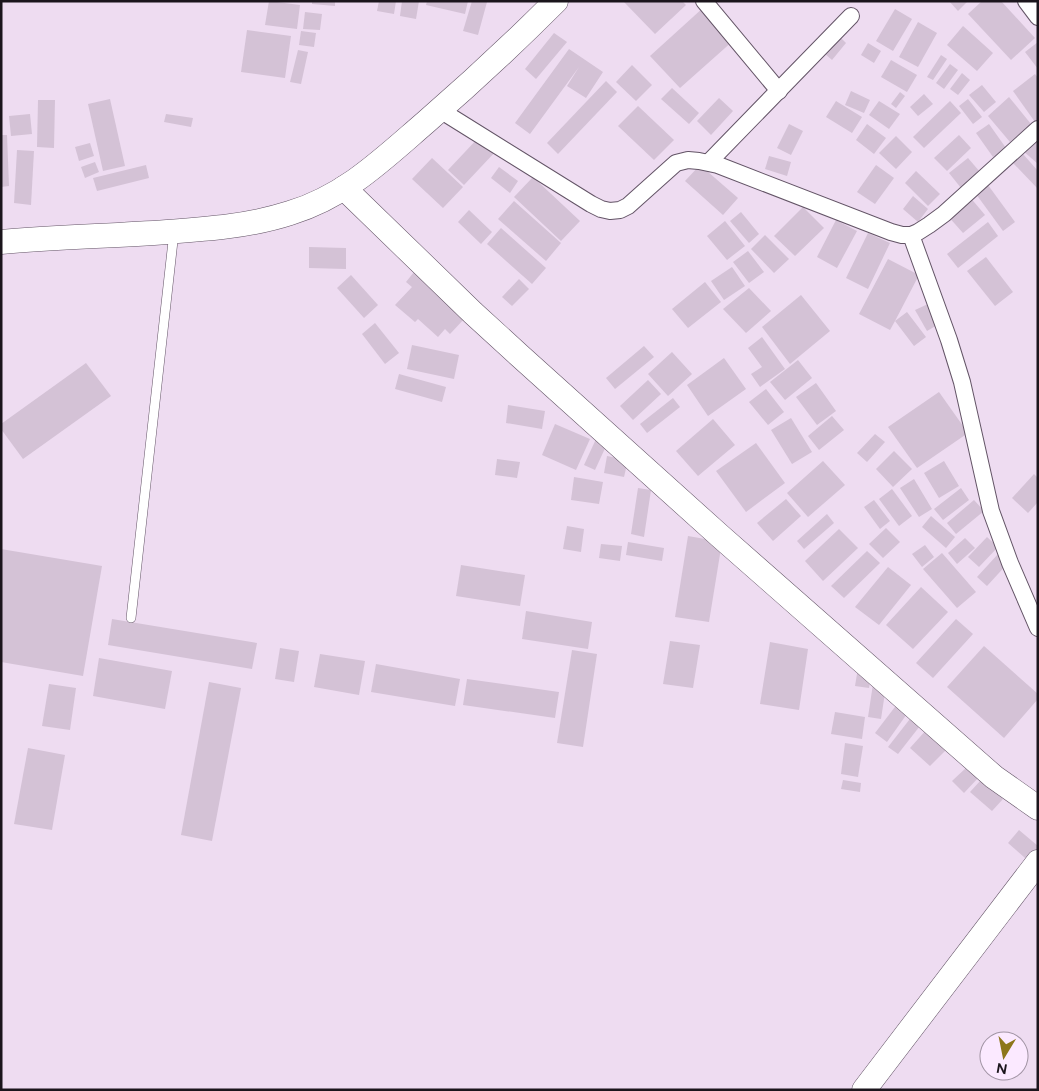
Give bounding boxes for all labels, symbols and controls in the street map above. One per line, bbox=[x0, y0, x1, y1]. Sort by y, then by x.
north arrow bbox=[979, 1031, 1029, 1081]
text: N bbox=[995, 1059, 1009, 1078]

